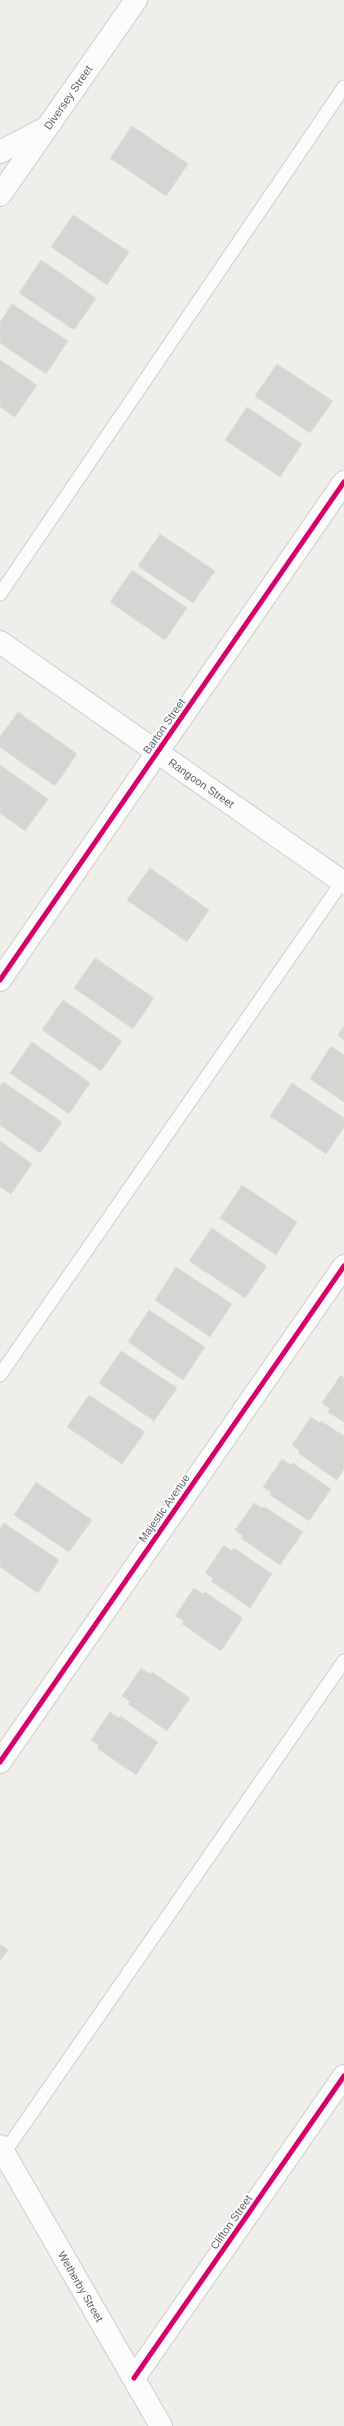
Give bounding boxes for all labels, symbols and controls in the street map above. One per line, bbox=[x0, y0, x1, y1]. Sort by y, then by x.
street label: Diversey Street bbox=[42, 63, 95, 132]
street label: Barton Street bbox=[140, 696, 188, 756]
street label: Rangoon Street bbox=[166, 756, 237, 810]
street label: Majestic Avenue bbox=[136, 1472, 192, 1544]
street label: Clifton Street bbox=[208, 2193, 254, 2251]
street label: Wetherby Street bbox=[56, 2249, 106, 2324]

